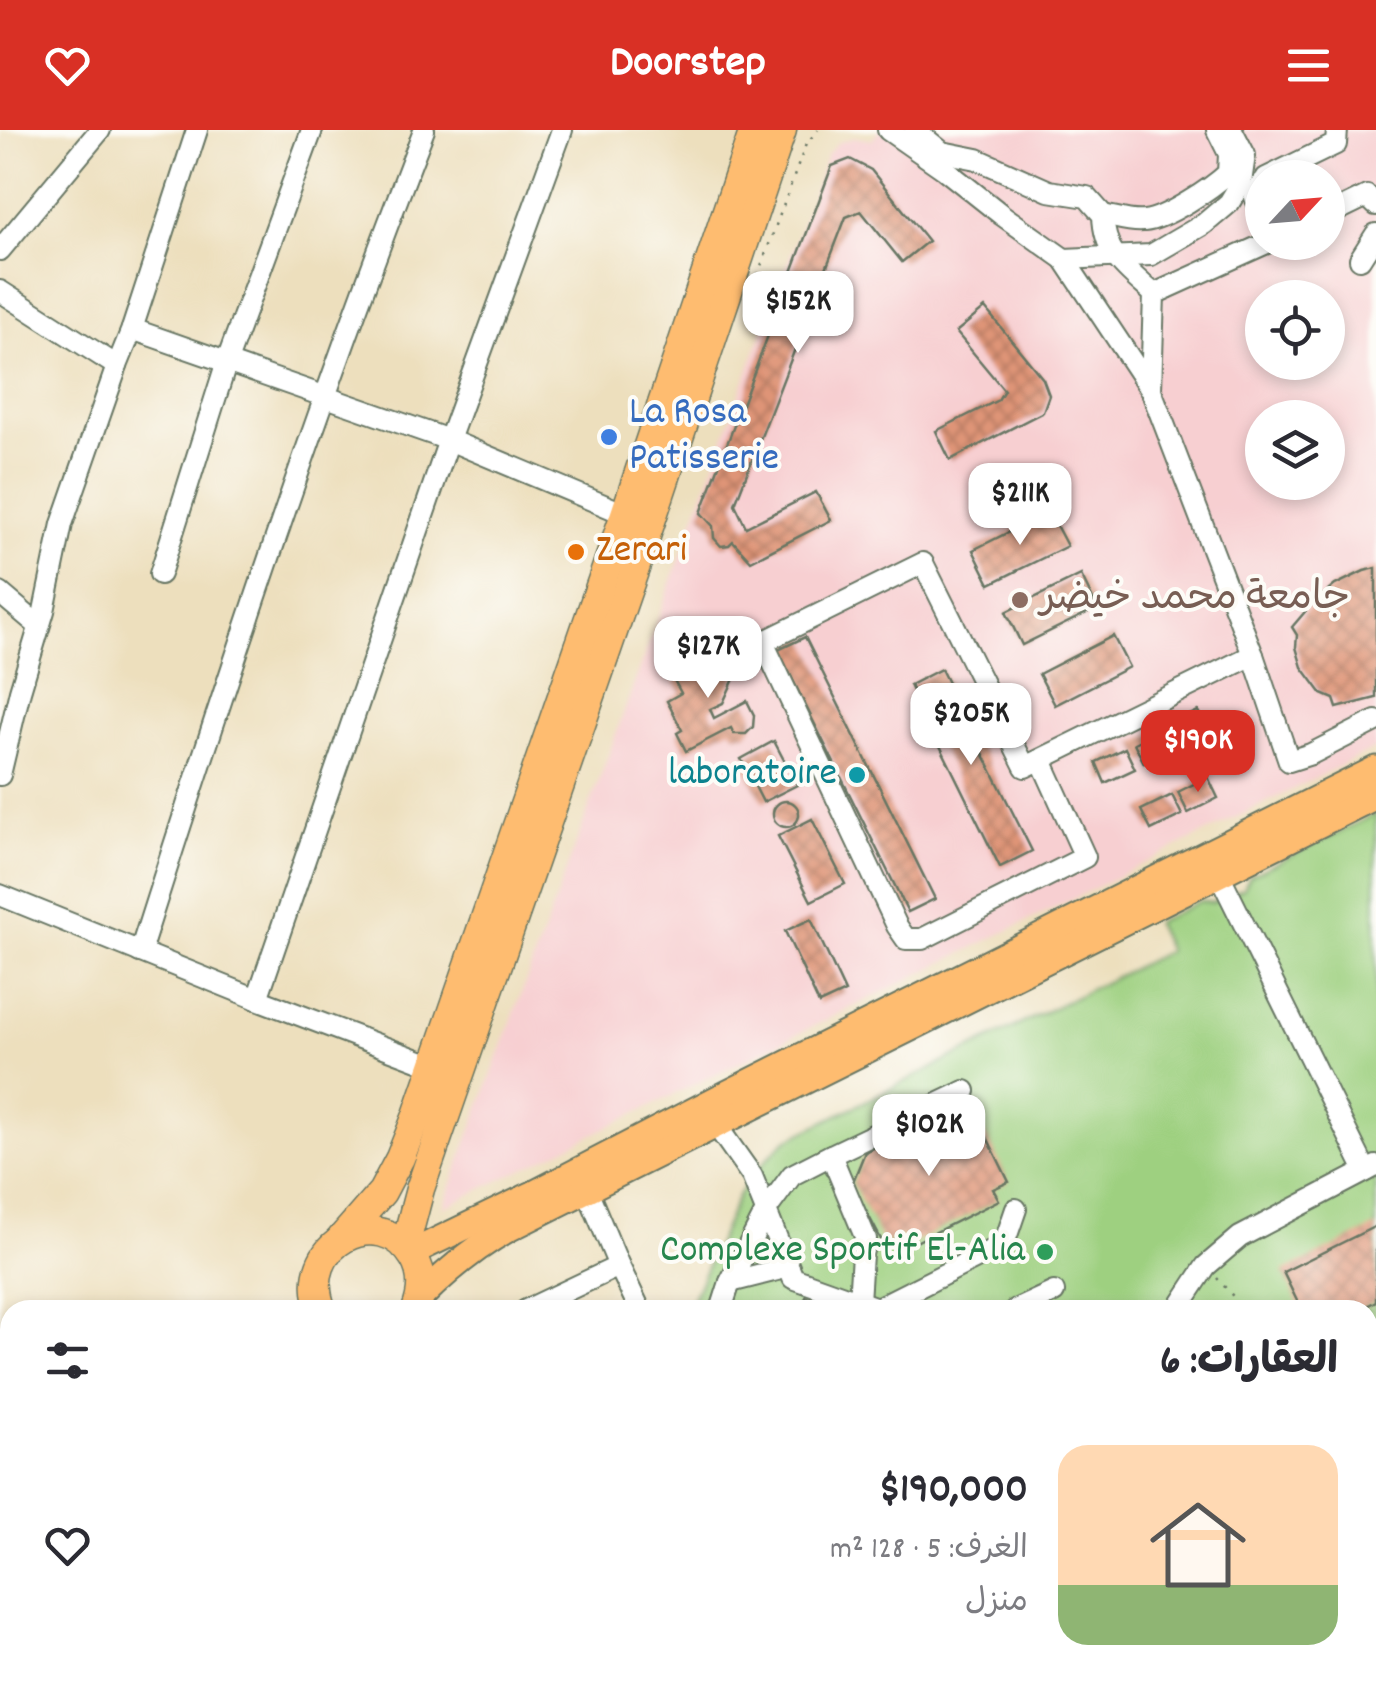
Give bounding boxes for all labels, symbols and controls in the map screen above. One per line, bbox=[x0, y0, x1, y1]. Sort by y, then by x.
text: Doorstep bbox=[610, 33, 766, 97]
icon: heart bbox=[40, 38, 95, 93]
icon: menu bbox=[1281, 38, 1336, 93]
north arrow bbox=[1245, 160, 1345, 260]
map controls bbox=[1245, 160, 1345, 500]
pin: $152K bbox=[728, 271, 868, 356]
text: $152K bbox=[765, 280, 831, 326]
button: locate bbox=[1245, 280, 1345, 380]
place label: La Rosa Patisserie bbox=[629, 386, 779, 489]
button: layers bbox=[1245, 400, 1345, 500]
marker: La Rosa Patisserie bbox=[598, 426, 620, 448]
pin: $211K bbox=[950, 463, 1090, 548]
text: $211K bbox=[990, 472, 1050, 518]
place label: Zerari bbox=[596, 524, 687, 581]
marker: Zerari bbox=[565, 541, 587, 563]
place label: جامعة محمد خيضر bbox=[1037, 572, 1350, 629]
marker: جامعة محمد خيضر bbox=[1009, 589, 1031, 611]
pin: $127K bbox=[638, 616, 778, 701]
text: $127K bbox=[676, 625, 740, 671]
pin: $205K bbox=[901, 683, 1041, 768]
text: $205K bbox=[932, 692, 1010, 738]
pin: $190K bbox=[1128, 710, 1268, 795]
text: $190K bbox=[1163, 719, 1233, 765]
place label: laboratoire bbox=[668, 747, 837, 804]
marker: laboratoire bbox=[846, 764, 868, 786]
pin: $102K bbox=[859, 1094, 999, 1179]
text: $102K bbox=[894, 1103, 964, 1149]
place label: Complexe Sportif El-Alia bbox=[660, 1224, 1026, 1281]
marker: Complexe Sportif El-Alia bbox=[1034, 1241, 1056, 1263]
icon: filters bbox=[40, 1333, 95, 1388]
text: العقارات: 6 bbox=[1160, 1334, 1338, 1394]
text: $190,000 bbox=[879, 1462, 1028, 1522]
icon: home bbox=[1138, 1485, 1258, 1605]
icon: heart bbox=[40, 1518, 95, 1573]
text: الغرف: 5 · 128 m² bbox=[830, 1528, 1028, 1574]
text: منزل bbox=[965, 1581, 1028, 1627]

